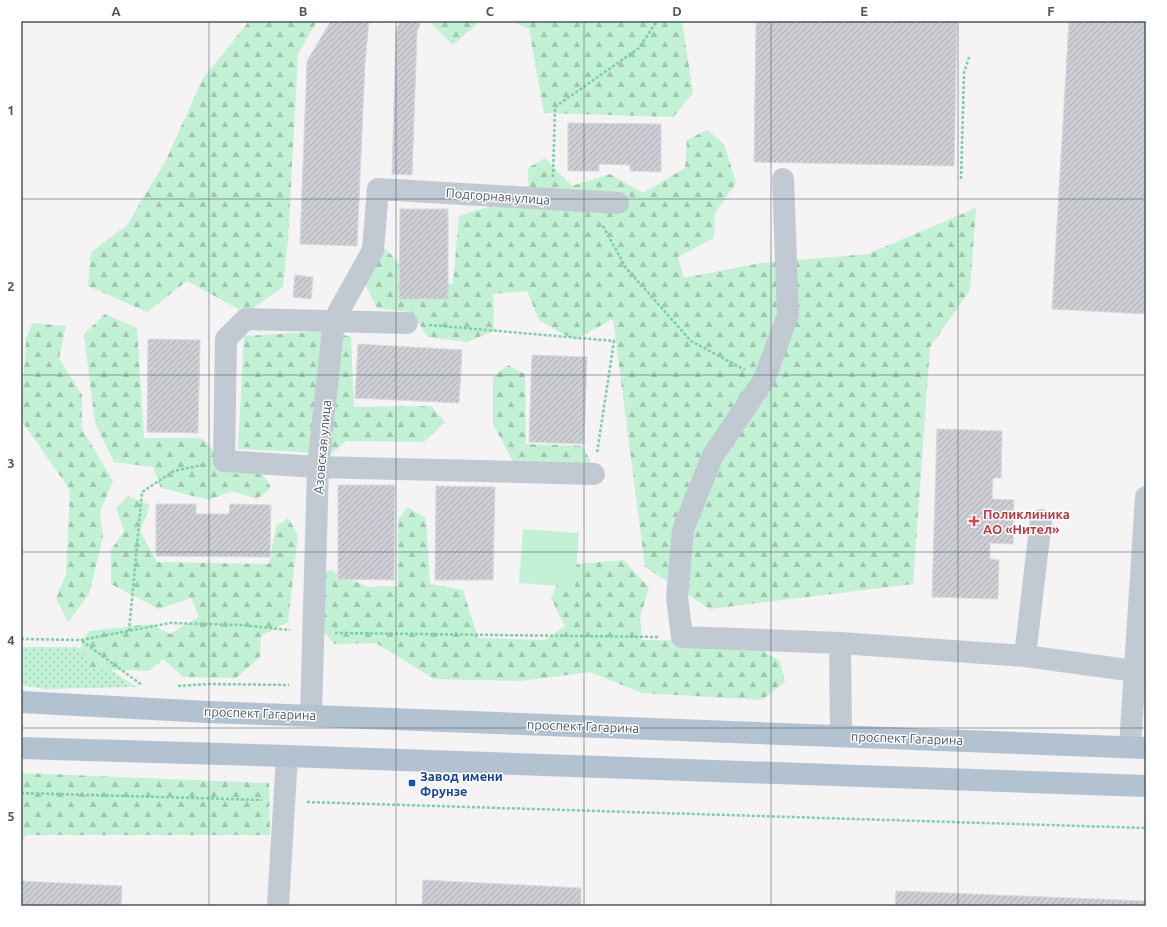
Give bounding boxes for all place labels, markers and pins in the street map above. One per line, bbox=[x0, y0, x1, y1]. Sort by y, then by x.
place label: Поликлиника АО «Нител» bbox=[983, 507, 1070, 536]
marker: Поликлиника АО «Нител» bbox=[968, 515, 980, 527]
place label: Завод имени Фрунзе bbox=[420, 769, 503, 798]
marker: Завод имени Фрунзе bbox=[407, 778, 417, 788]

